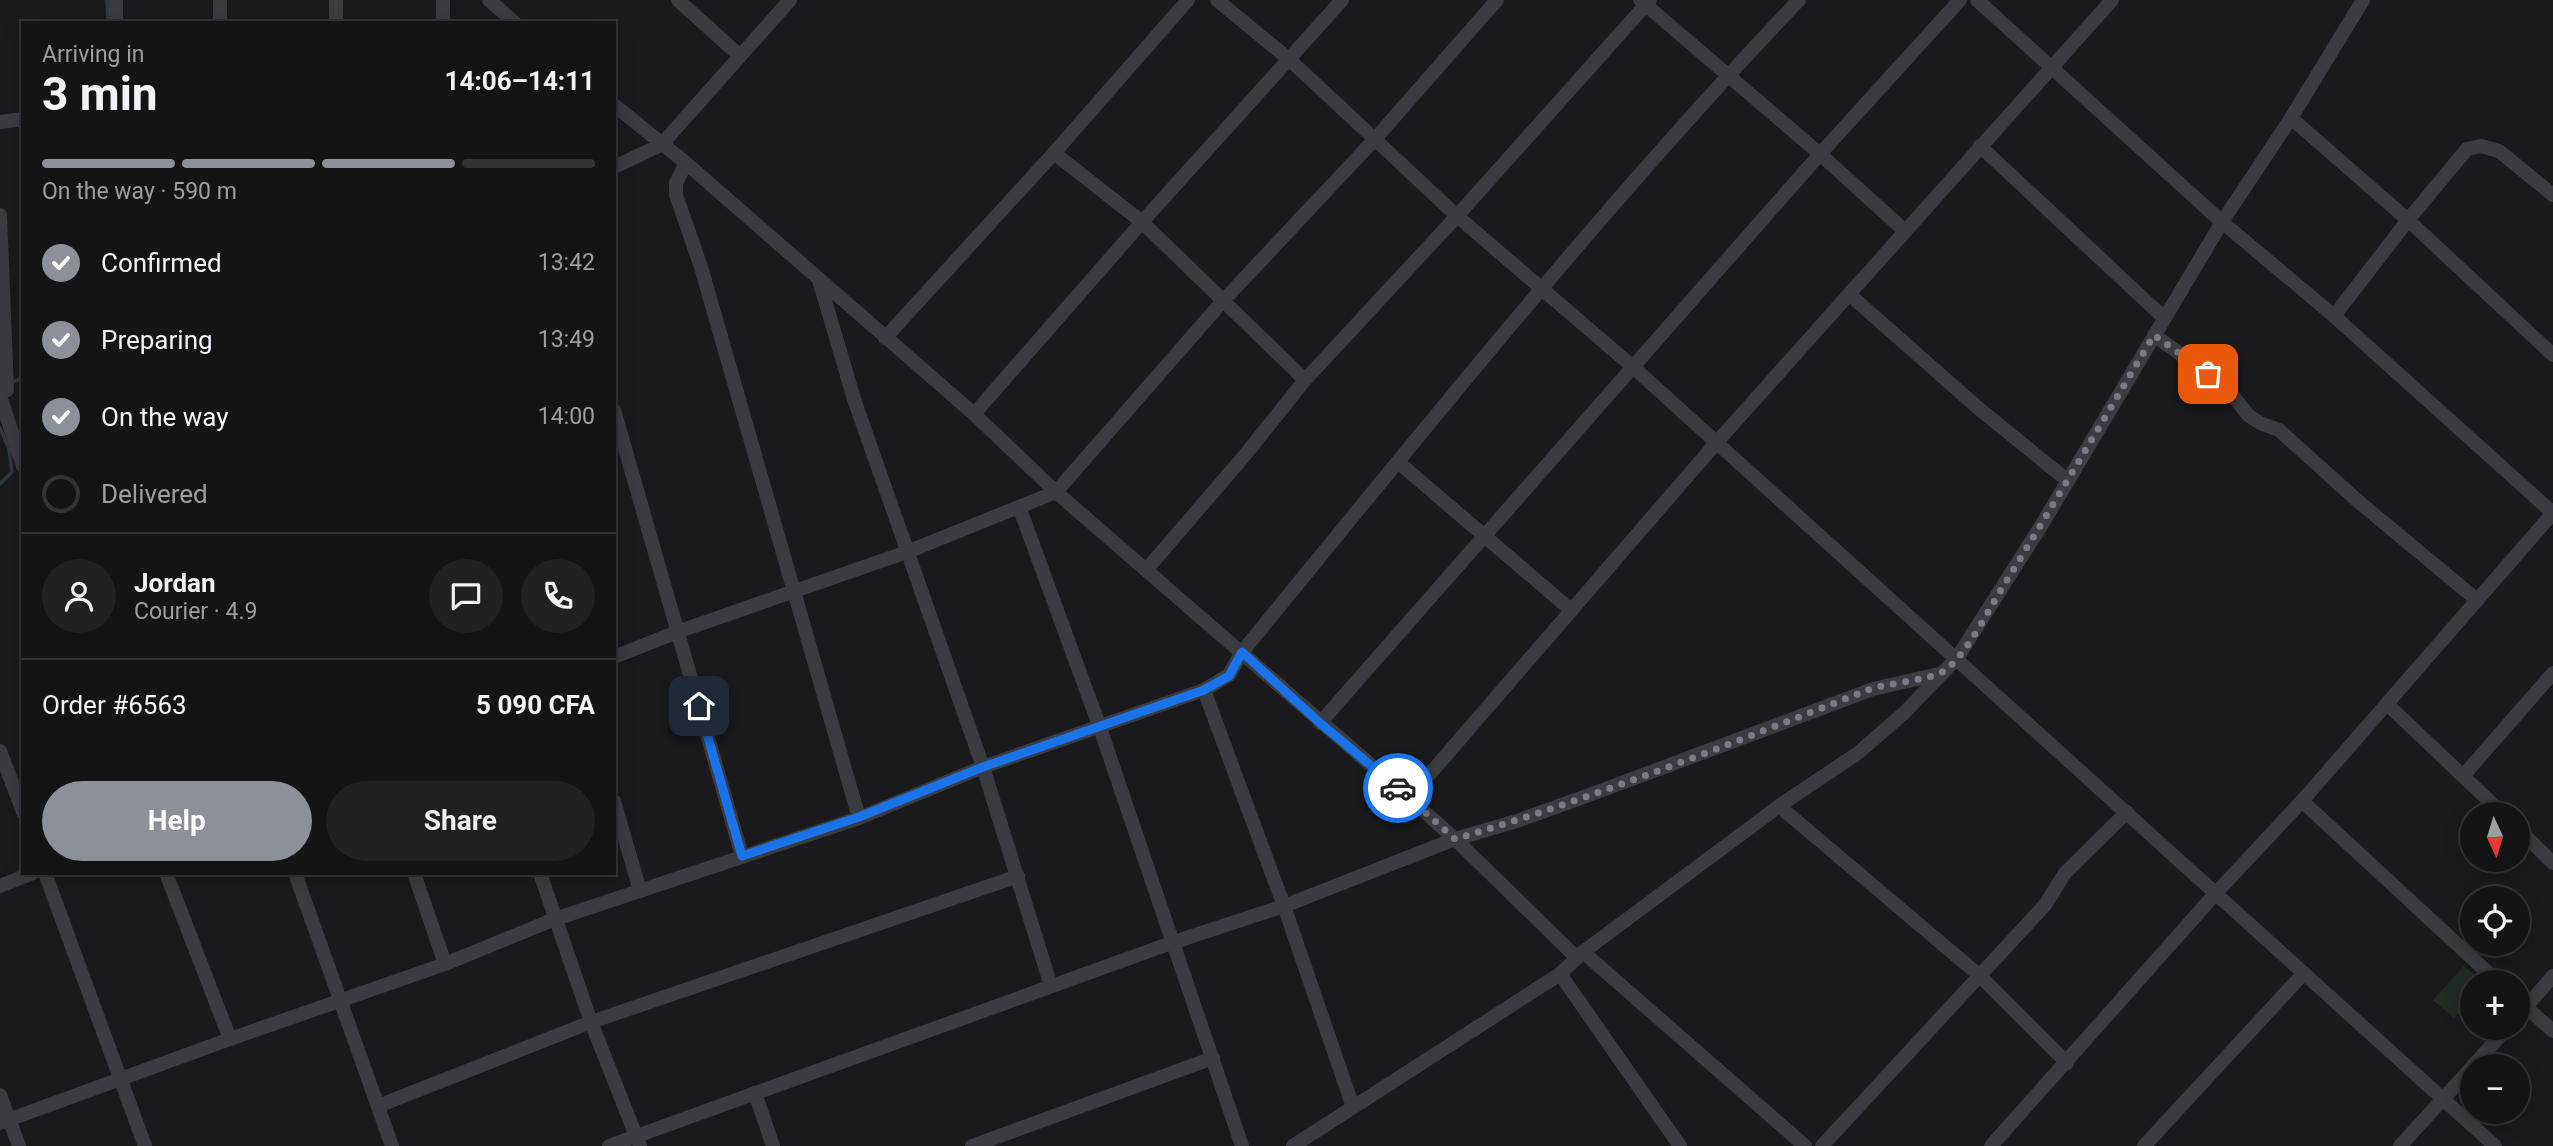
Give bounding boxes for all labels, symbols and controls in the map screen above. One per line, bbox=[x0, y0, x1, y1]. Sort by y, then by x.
text: Arriving in bbox=[42, 41, 145, 68]
text: 14:06–14:11 bbox=[445, 66, 595, 96]
text: 3 min bbox=[42, 67, 158, 121]
text: On the way · 590 m bbox=[42, 178, 237, 205]
icon: check bbox=[42, 244, 80, 282]
text: Confirmed bbox=[101, 248, 222, 278]
text: 13:42 bbox=[538, 249, 595, 276]
icon: check bbox=[42, 321, 80, 359]
text: Preparing bbox=[101, 325, 213, 355]
text: 13:49 bbox=[538, 326, 595, 353]
pin bbox=[2178, 344, 2238, 404]
icon: bag bbox=[2189, 355, 2227, 393]
icon: check bbox=[42, 398, 80, 436]
text: On the way bbox=[101, 402, 229, 432]
text: 14:00 bbox=[538, 403, 595, 430]
text: Delivered bbox=[101, 479, 208, 509]
button: person bbox=[42, 559, 116, 633]
button: chat bbox=[429, 559, 503, 633]
button: phone bbox=[521, 559, 595, 633]
text: Jordan bbox=[134, 568, 216, 598]
text: Courier · 4.9 bbox=[134, 598, 257, 625]
pin bbox=[669, 676, 729, 736]
icon: home bbox=[680, 687, 718, 725]
text: Order #6563 bbox=[42, 690, 187, 720]
text: 5 090 CFA bbox=[476, 690, 595, 720]
courier bbox=[1363, 753, 1433, 823]
icon: car bbox=[1379, 769, 1417, 807]
button: Help bbox=[42, 781, 312, 861]
button: Share bbox=[326, 781, 595, 861]
north arrow bbox=[2460, 802, 2530, 872]
map controls bbox=[2460, 802, 2530, 1124]
button: locate bbox=[2460, 886, 2530, 956]
button: + bbox=[2460, 970, 2530, 1040]
button: − bbox=[2460, 1054, 2530, 1124]

